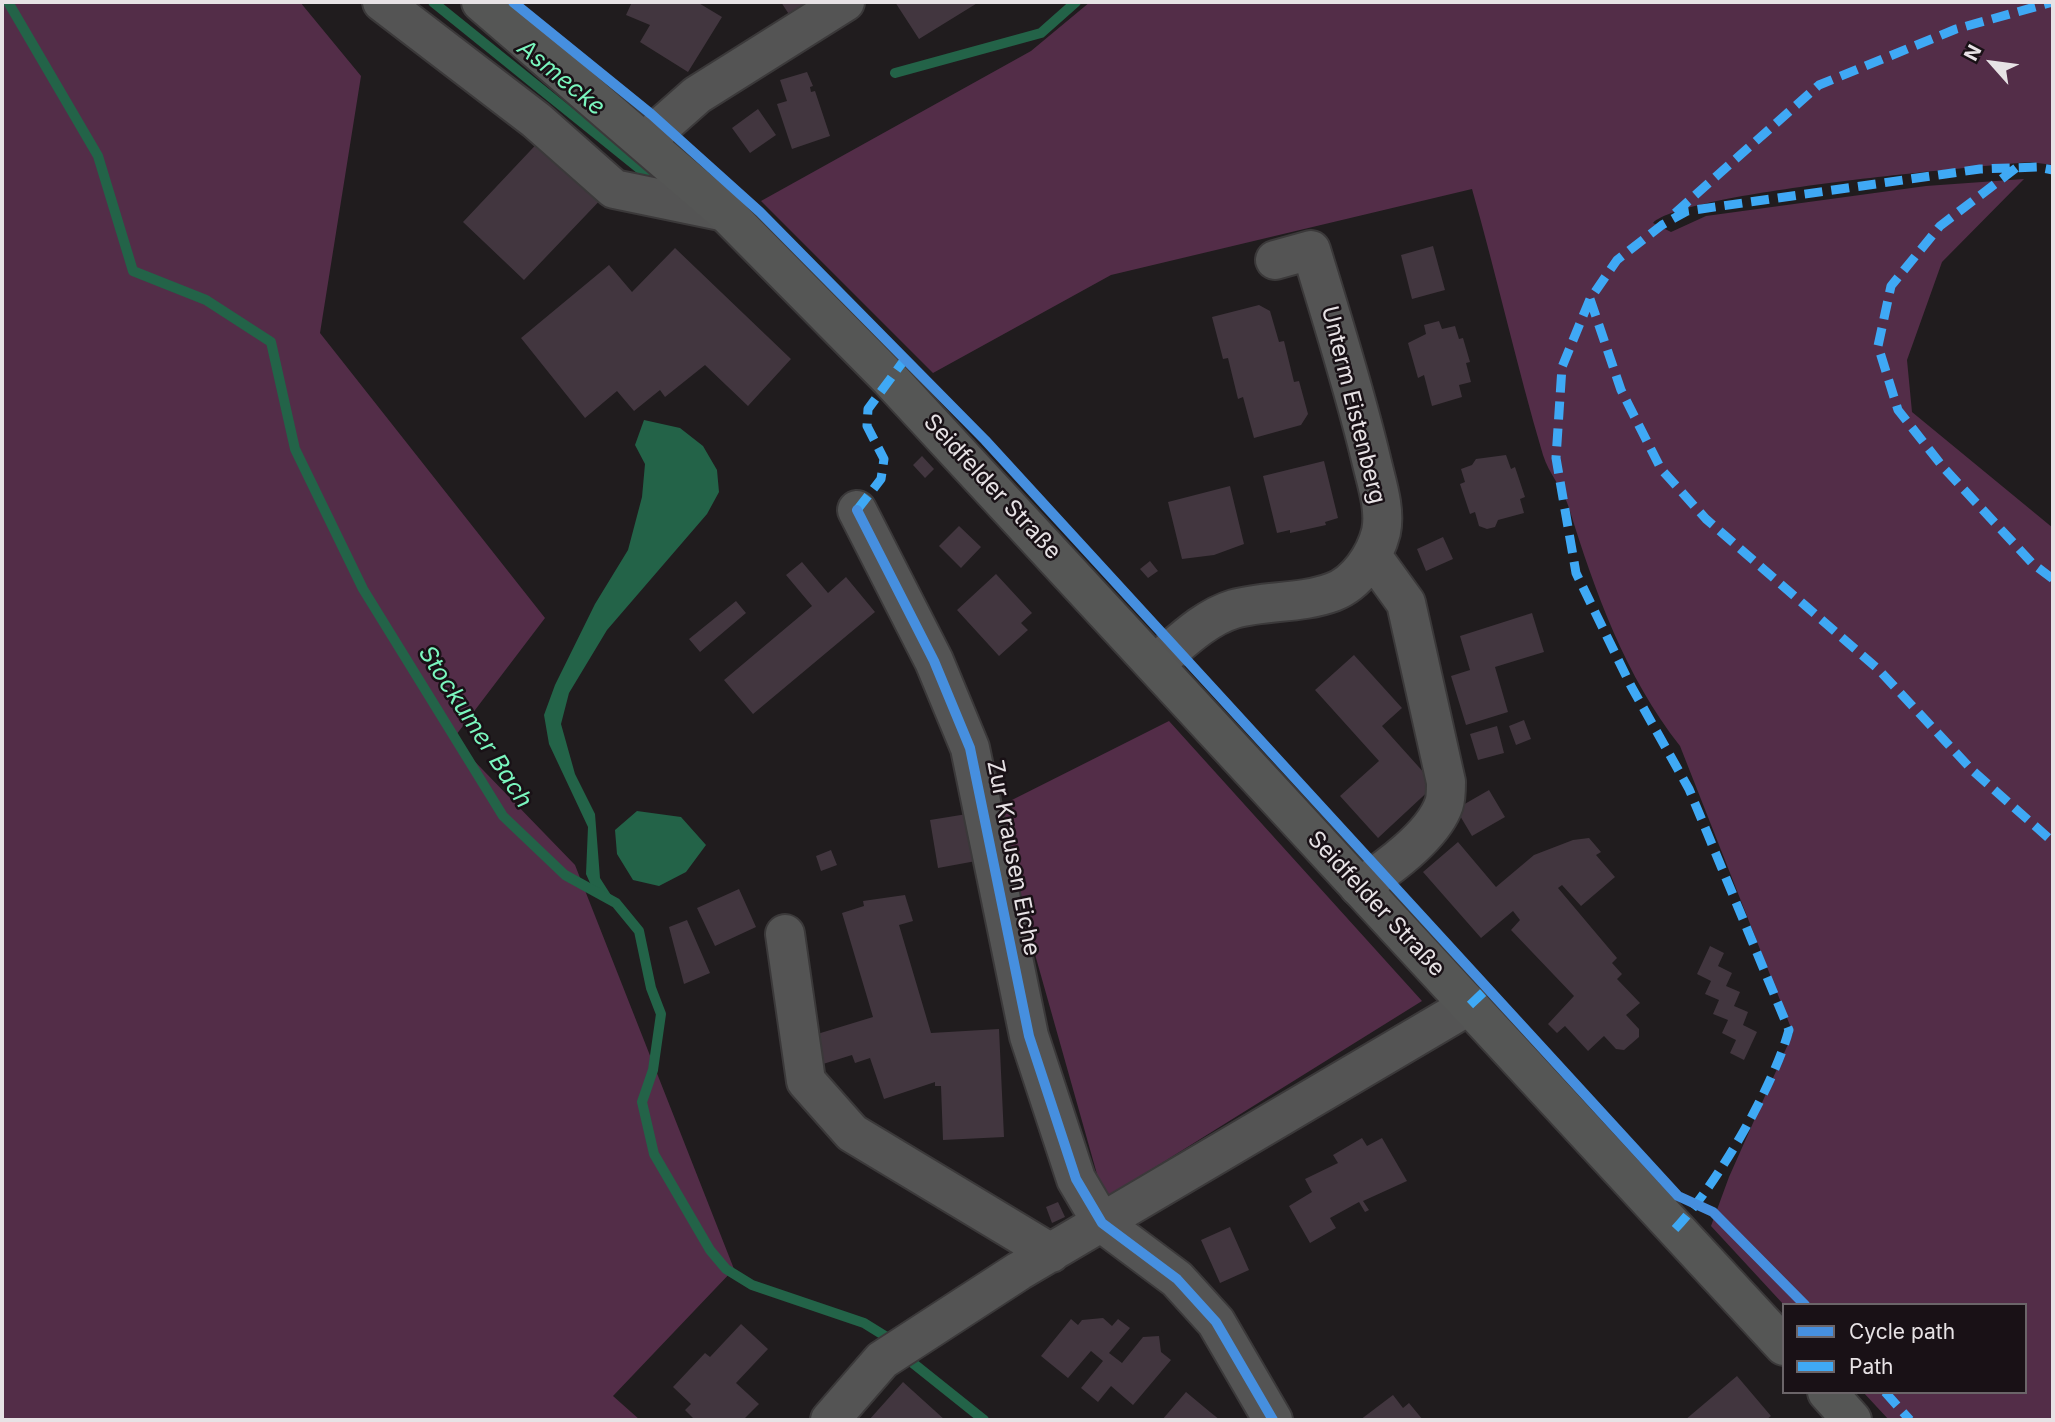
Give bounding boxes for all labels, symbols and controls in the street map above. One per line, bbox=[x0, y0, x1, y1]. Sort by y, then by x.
north arrow bbox=[1957, 28, 2027, 98]
water label: Asmecke bbox=[511, 34, 611, 122]
text: N bbox=[1959, 41, 1987, 65]
street label: Unterm Eistenberg bbox=[1315, 303, 1391, 507]
street label: Seidfelder Straße bbox=[918, 409, 1066, 565]
water label: Stockumer Bach bbox=[412, 641, 538, 813]
street label: Zur Krausen Eiche bbox=[980, 758, 1046, 958]
street label: Seidfelder Straße bbox=[1302, 826, 1450, 982]
legend bbox=[1782, 1303, 2027, 1394]
text: Cycle path bbox=[1849, 1319, 1955, 1344]
text: Path bbox=[1849, 1354, 1894, 1379]

